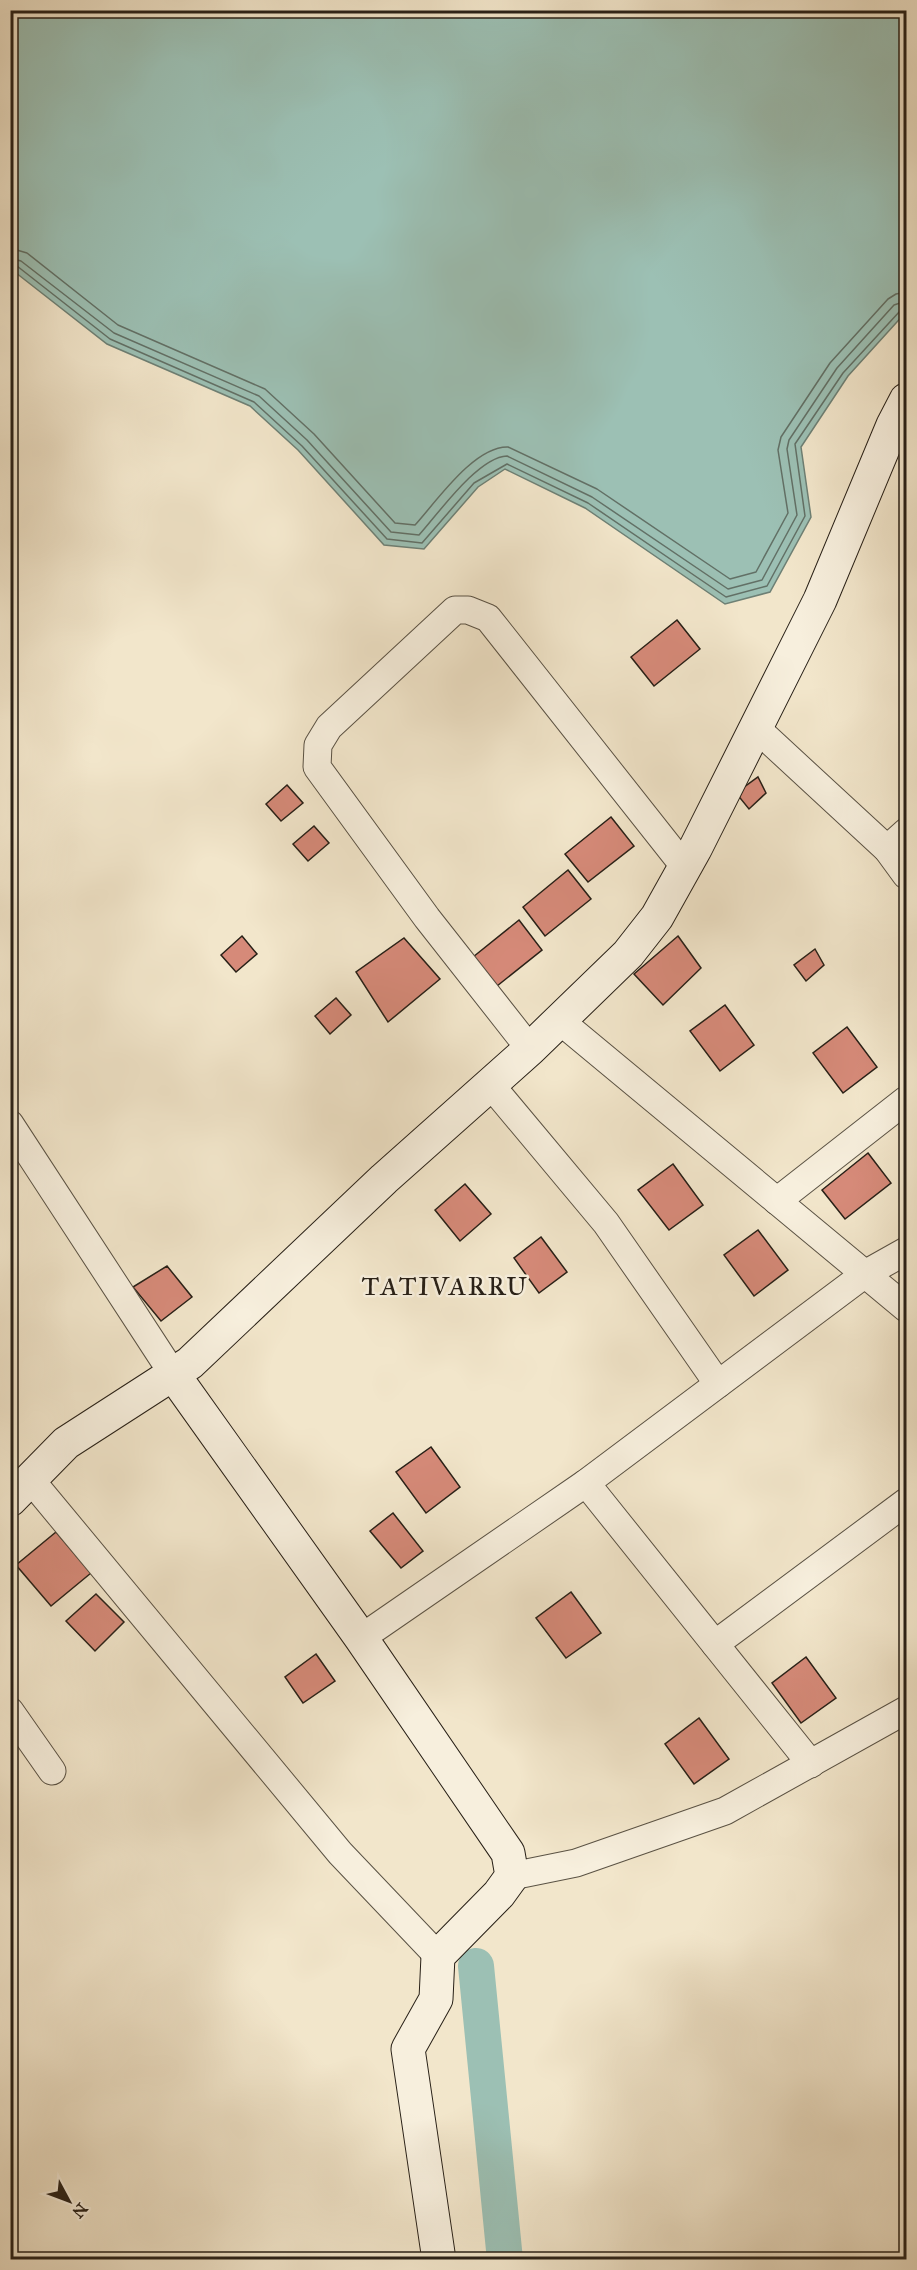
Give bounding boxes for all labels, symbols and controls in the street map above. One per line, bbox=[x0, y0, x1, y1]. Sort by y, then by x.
district label: TATIVARRU bbox=[362, 1270, 528, 1302]
north arrow bbox=[39, 2171, 99, 2231]
text: N bbox=[68, 2199, 92, 2222]

